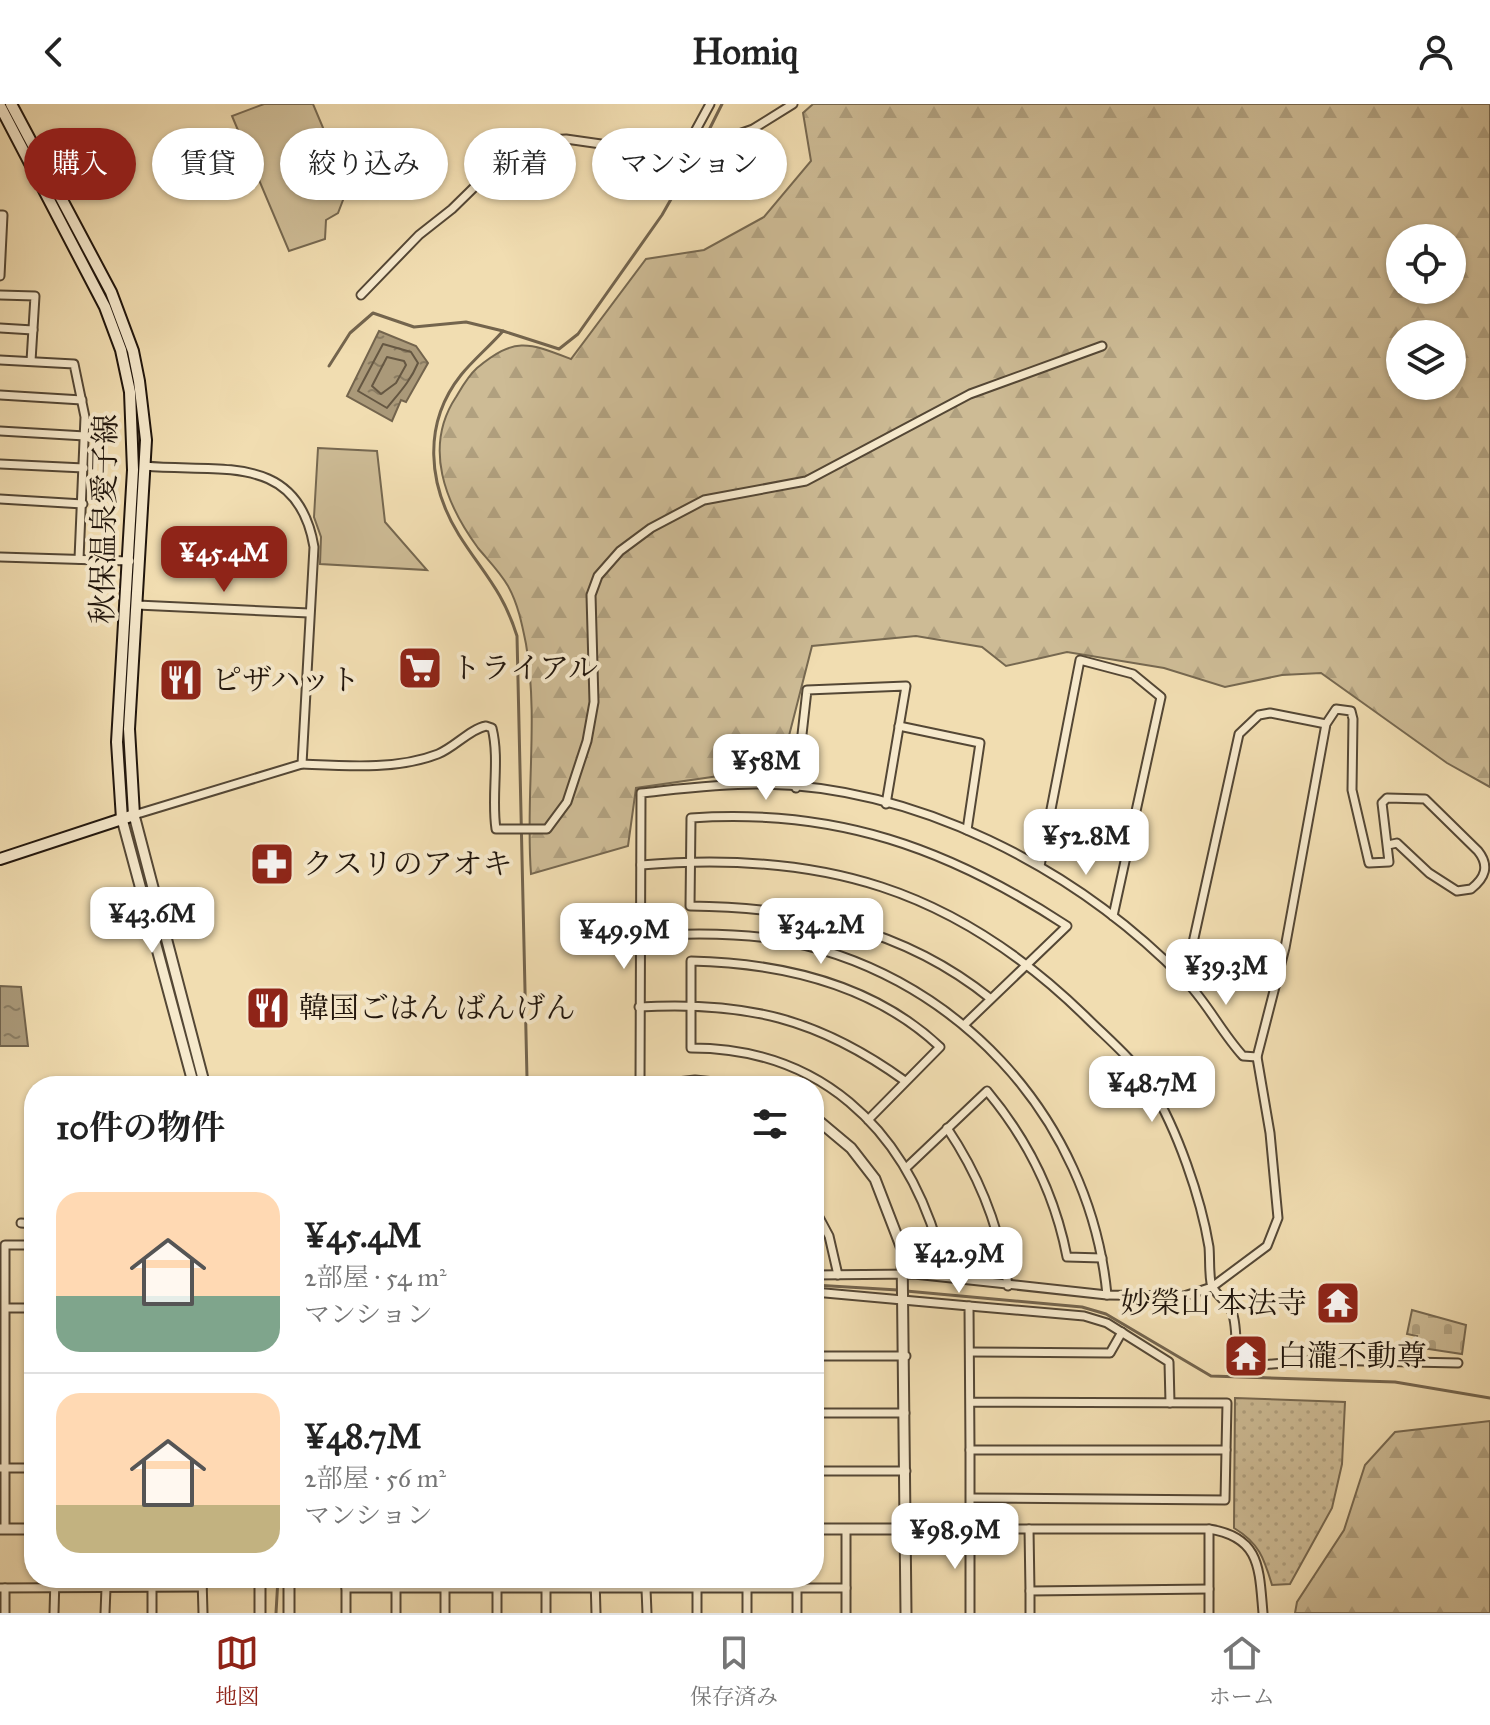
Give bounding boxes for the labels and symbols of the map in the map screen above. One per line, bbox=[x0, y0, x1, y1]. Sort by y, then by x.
street label: 秋保温泉愛子線 bbox=[84, 414, 124, 624]
pin: ¥45.4M bbox=[159, 526, 289, 594]
supermarket icon: トライアル bbox=[396, 644, 444, 692]
place label: トライアル bbox=[451, 650, 598, 686]
restaurant icon: ピザハット bbox=[157, 656, 205, 704]
place label: ピザハット bbox=[212, 662, 360, 698]
pin: ¥58M bbox=[719, 734, 813, 802]
pin: ¥52.8M bbox=[1021, 809, 1151, 877]
pharmacy icon: クスリのアオキ bbox=[248, 840, 296, 888]
place label: クスリのアオキ bbox=[303, 846, 512, 882]
pin: ¥43.6M bbox=[87, 887, 217, 955]
pin: ¥34.2M bbox=[756, 898, 886, 966]
pin: ¥49.9M bbox=[559, 903, 689, 971]
pin: ¥39.3M bbox=[1161, 939, 1291, 1007]
restaurant icon: 韓国ごはん ばんげん bbox=[244, 984, 292, 1032]
place label: 韓国ごはん ばんげん bbox=[299, 990, 575, 1026]
pin: ¥48.7M bbox=[1087, 1056, 1217, 1124]
pin: ¥42.9M bbox=[894, 1227, 1024, 1295]
temple icon: 妙榮山 本法寺 bbox=[1314, 1279, 1362, 1327]
place label: 妙榮山 本法寺 bbox=[1121, 1285, 1307, 1321]
temple icon: 白瀧不動尊 bbox=[1222, 1332, 1270, 1380]
place label: 白瀧不動尊 bbox=[1277, 1338, 1427, 1374]
pin: ¥98.9M bbox=[890, 1503, 1020, 1571]

